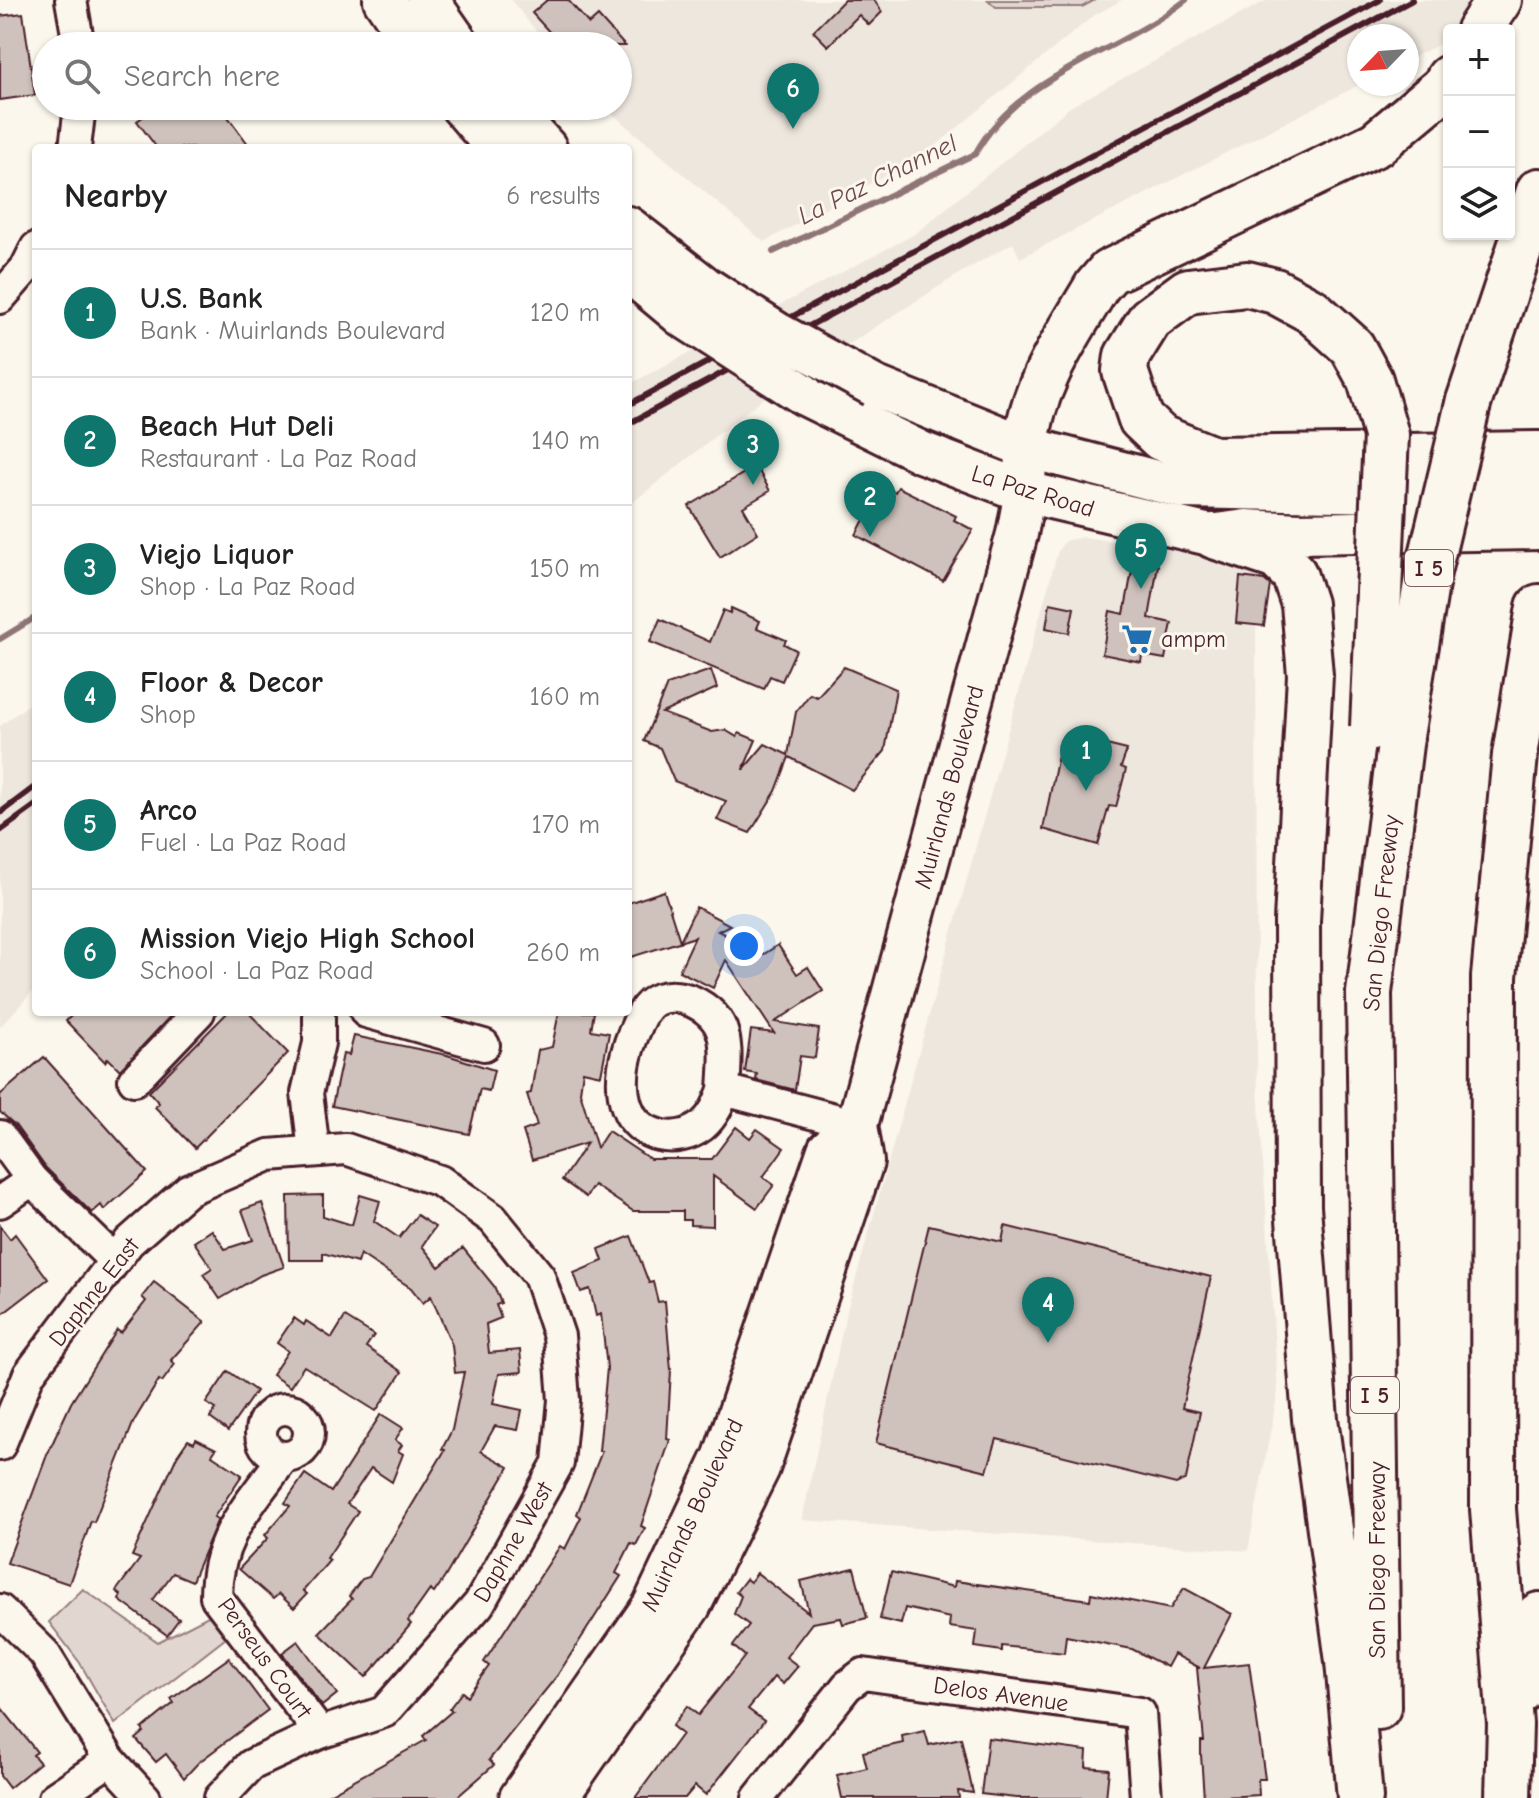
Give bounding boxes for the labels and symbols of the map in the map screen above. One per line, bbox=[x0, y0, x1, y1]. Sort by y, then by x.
north arrow bbox=[1347, 24, 1419, 96]
pin: 6 bbox=[767, 63, 819, 129]
water label: La Paz Channel bbox=[793, 128, 962, 231]
pin: 3 bbox=[727, 419, 779, 485]
street label: La Paz Road bbox=[968, 459, 1098, 523]
pin: 2 bbox=[844, 471, 896, 537]
pin: 5 bbox=[1115, 523, 1167, 589]
road number: I 5 bbox=[1405, 550, 1453, 586]
supermarket icon: ampm bbox=[1120, 622, 1154, 656]
place label: ampm bbox=[1161, 625, 1226, 653]
street label: Muirlands Boulevard bbox=[908, 682, 990, 892]
pin: 1 bbox=[1060, 725, 1112, 791]
street label: San Diego Freeway bbox=[1357, 813, 1405, 1012]
your location bbox=[724, 926, 764, 966]
street label: Daphne East bbox=[43, 1231, 146, 1352]
pin: 4 bbox=[1022, 1277, 1074, 1343]
road number: I 5 bbox=[1351, 1377, 1399, 1413]
street label: Muirlands Boulevard bbox=[635, 1414, 749, 1616]
street label: San Diego Freeway bbox=[1363, 1461, 1391, 1658]
street label: Daphne West bbox=[467, 1476, 559, 1607]
street label: Perseus Court bbox=[212, 1592, 319, 1725]
street label: Delos Avenue bbox=[932, 1671, 1070, 1717]

